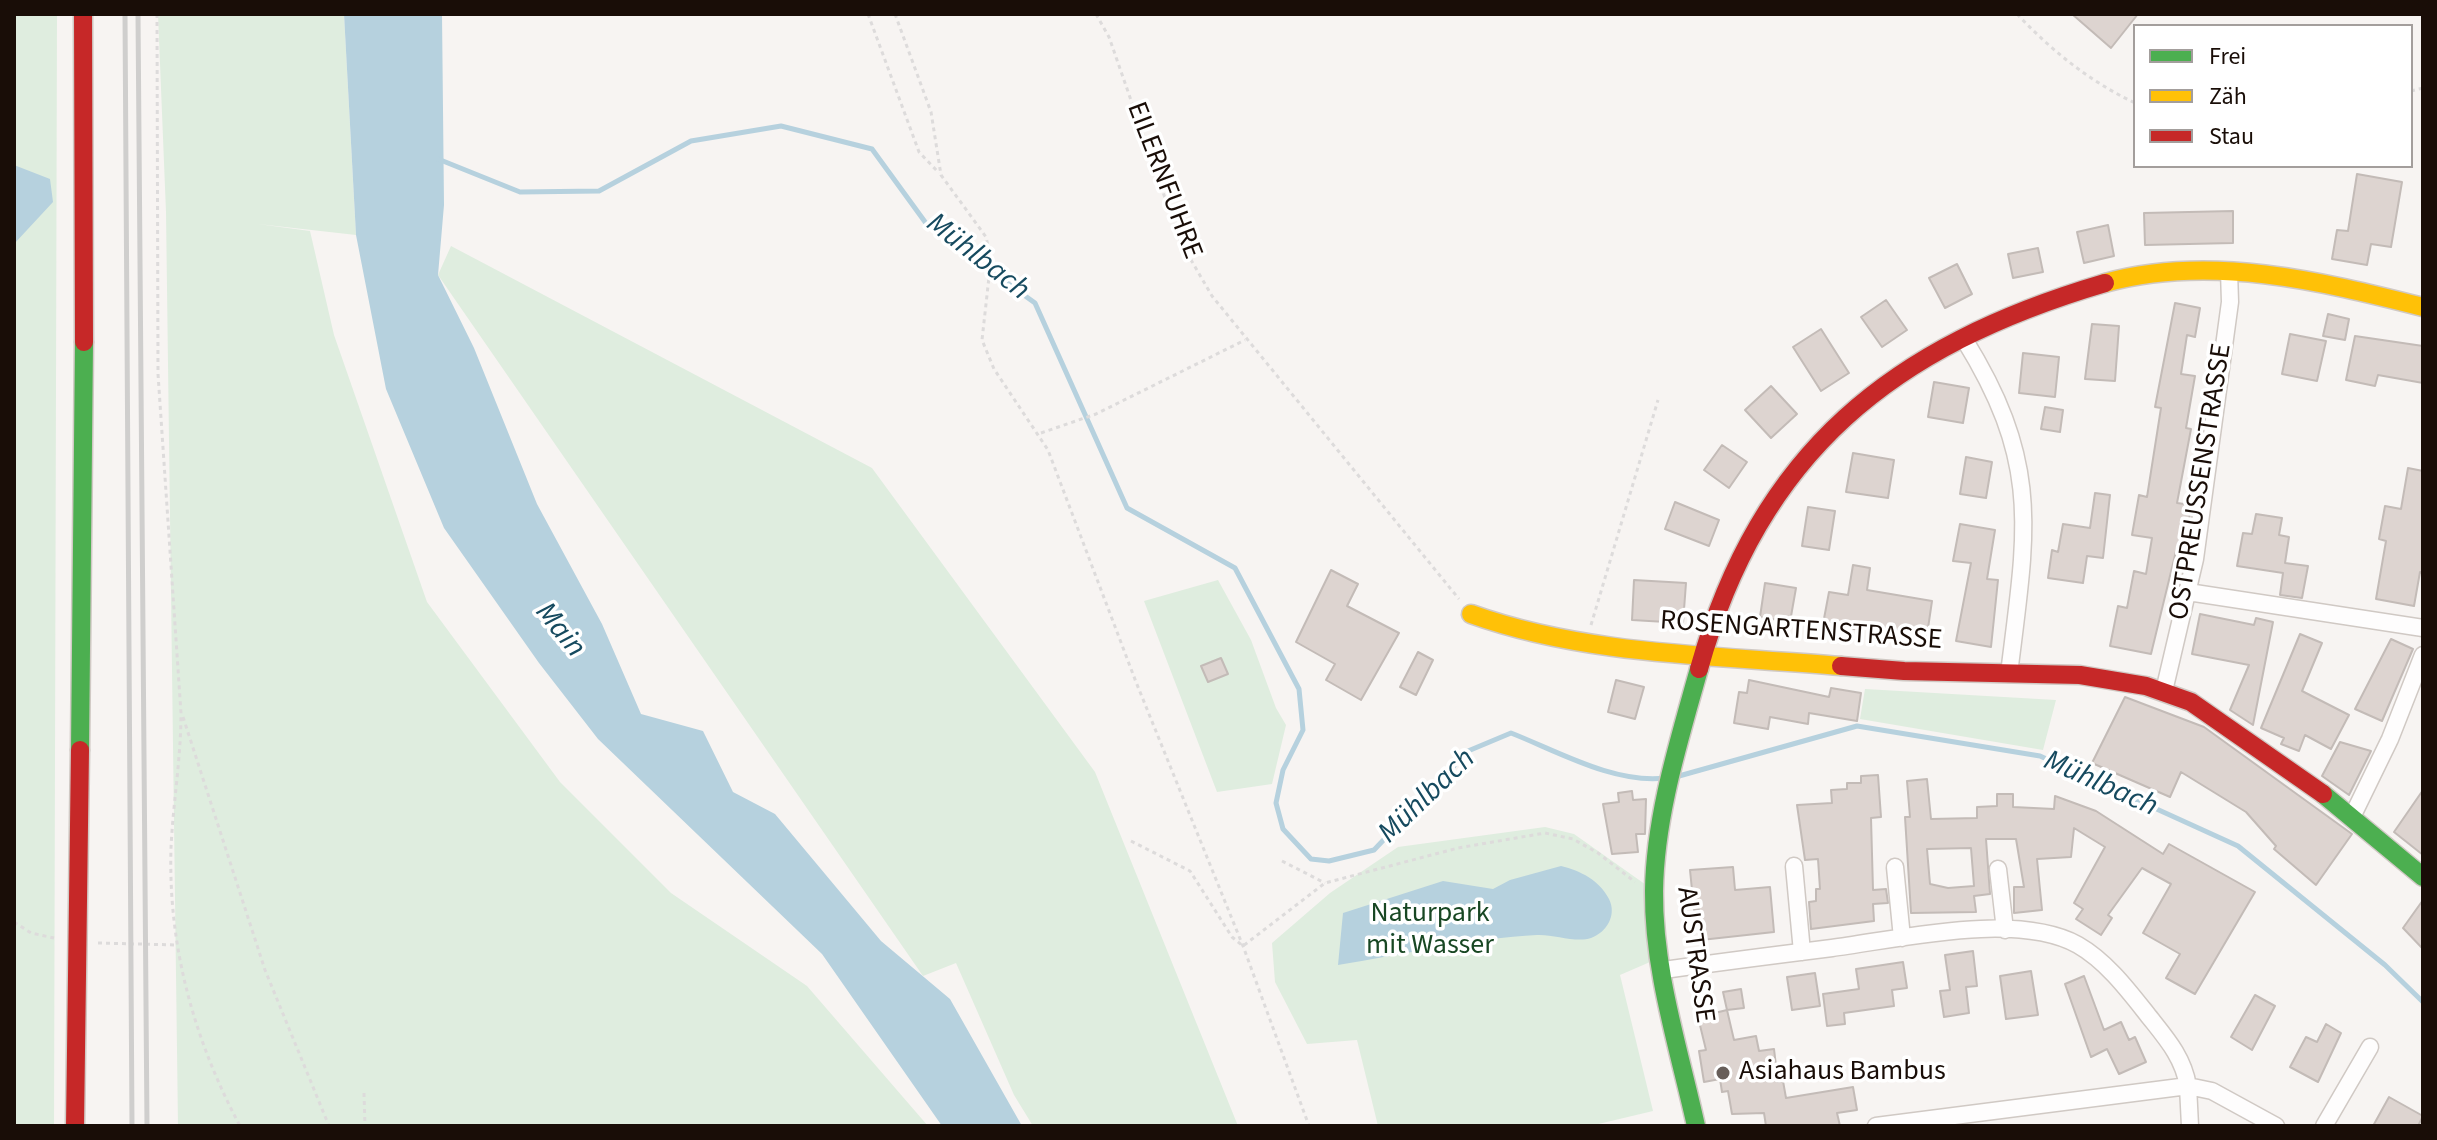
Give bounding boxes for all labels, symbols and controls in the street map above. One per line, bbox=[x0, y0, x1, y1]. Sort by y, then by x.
legend bbox=[2133, 24, 2413, 168]
text: Frei bbox=[2209, 39, 2246, 74]
text: Zäh bbox=[2209, 79, 2247, 114]
street label: EILERNFUHRE bbox=[1118, 98, 1208, 264]
text: Stau bbox=[2209, 119, 2254, 154]
water label: Mühlbach bbox=[918, 207, 1036, 309]
street label: OSTPREUSSENSTRASSE bbox=[2164, 341, 2240, 623]
water label: Main bbox=[526, 596, 592, 666]
street label: ROSENGARTENSTRASSE bbox=[1659, 605, 1943, 659]
water label: Mühlbach bbox=[1372, 742, 1484, 852]
water label: Mühlbach bbox=[2037, 744, 2163, 826]
street label: AUSTRASSE bbox=[1668, 885, 1720, 1025]
park label: Naturpark mit Wasser bbox=[1366, 898, 1494, 964]
place label: Asiahaus Bambus bbox=[1739, 1056, 1946, 1090]
marker: Asiahaus Bambus bbox=[1714, 1064, 1732, 1082]

